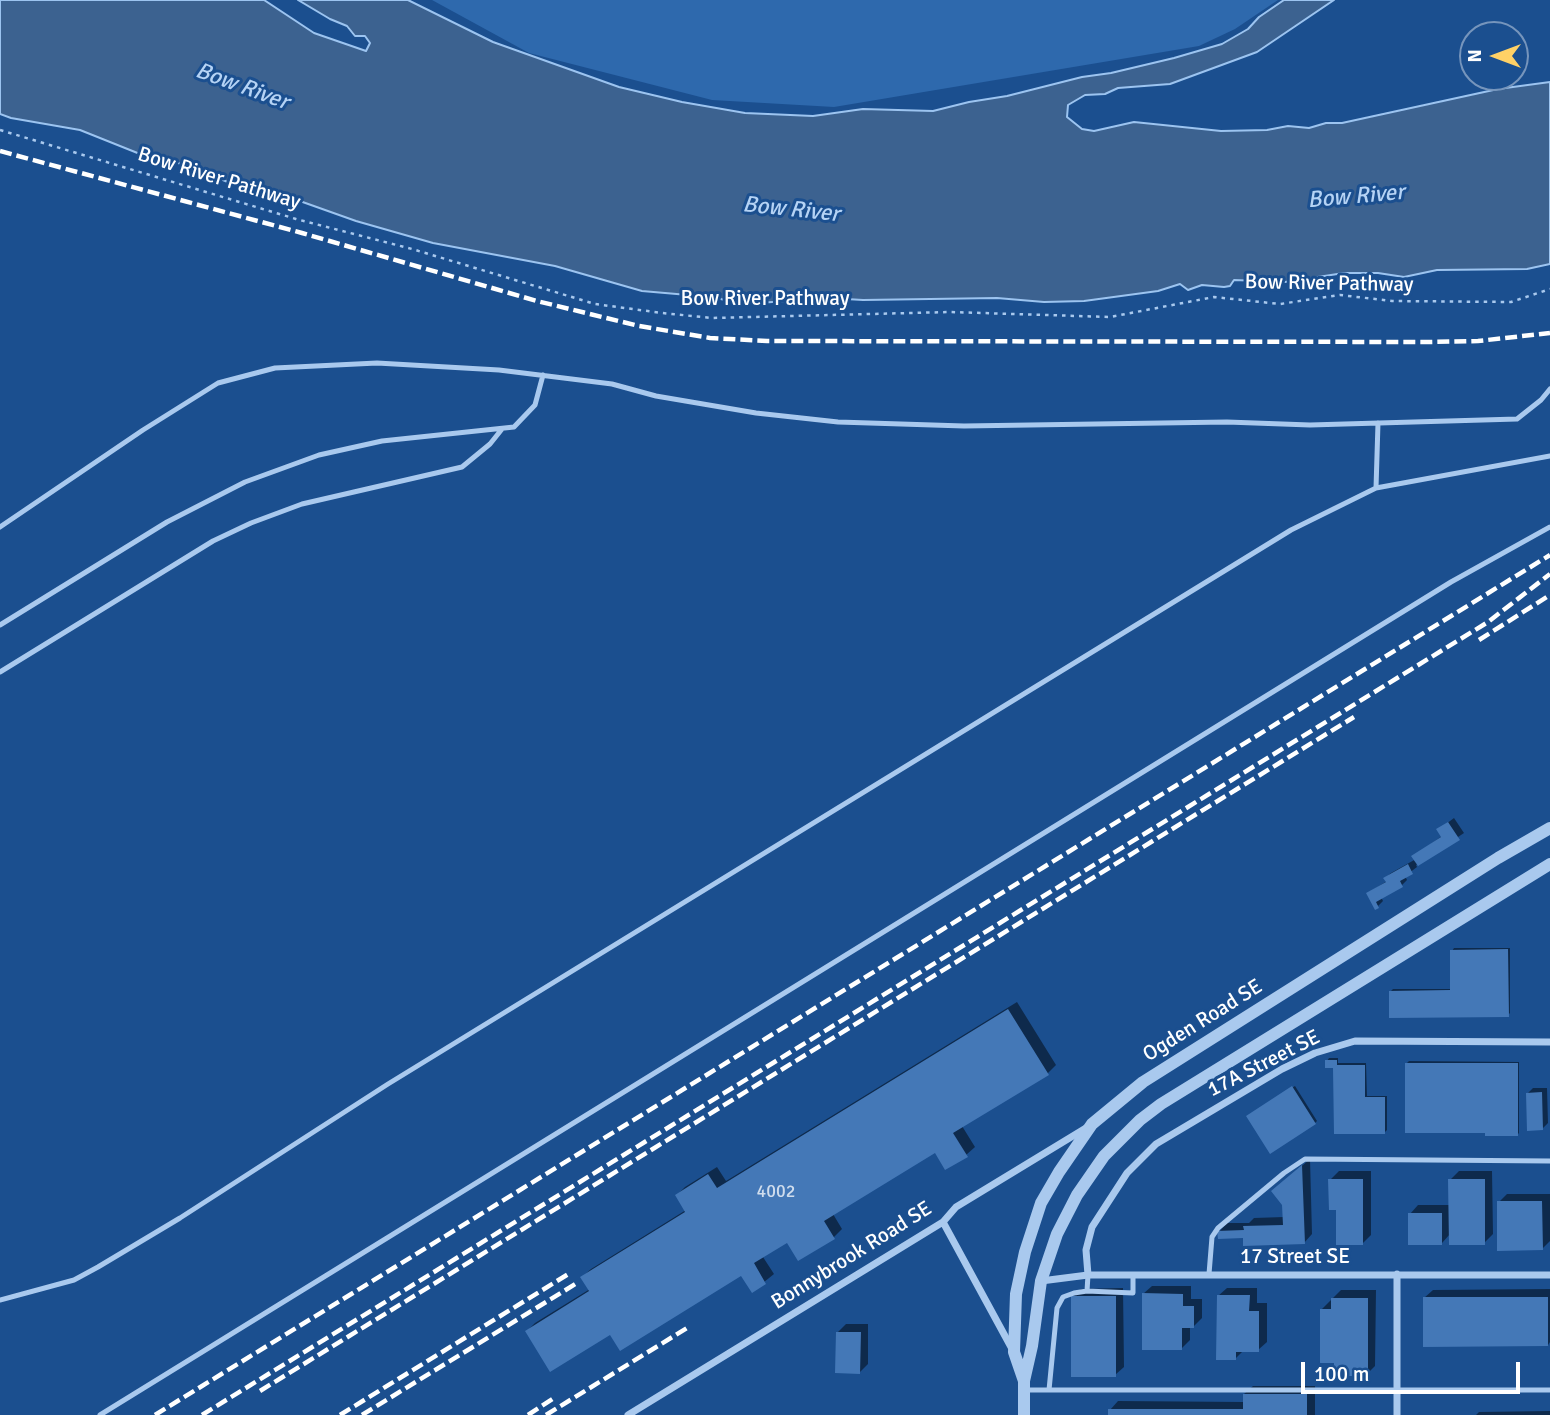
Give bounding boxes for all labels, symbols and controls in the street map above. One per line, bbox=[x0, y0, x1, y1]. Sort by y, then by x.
north arrow bbox=[1459, 21, 1529, 91]
text: N bbox=[1463, 49, 1487, 63]
water label: Bow River bbox=[192, 57, 292, 117]
street label: Bow River Pathway bbox=[135, 142, 303, 216]
water label: Bow River bbox=[1306, 179, 1406, 215]
water label: Bow River bbox=[741, 191, 841, 229]
street label: Bow River Pathway bbox=[1244, 270, 1414, 298]
street label: Bow River Pathway bbox=[681, 286, 849, 312]
street label: Ogden Road SE bbox=[1139, 974, 1267, 1068]
street label: 17A Street SE bbox=[1203, 1025, 1325, 1103]
house number: 4002 bbox=[757, 1181, 795, 1203]
street label: Bonnybrook Road SE bbox=[767, 1196, 937, 1316]
street label: 17 Street SE bbox=[1240, 1244, 1350, 1270]
scale bar bbox=[1305, 1348, 1524, 1392]
text: 100 m bbox=[1314, 1361, 1369, 1387]

